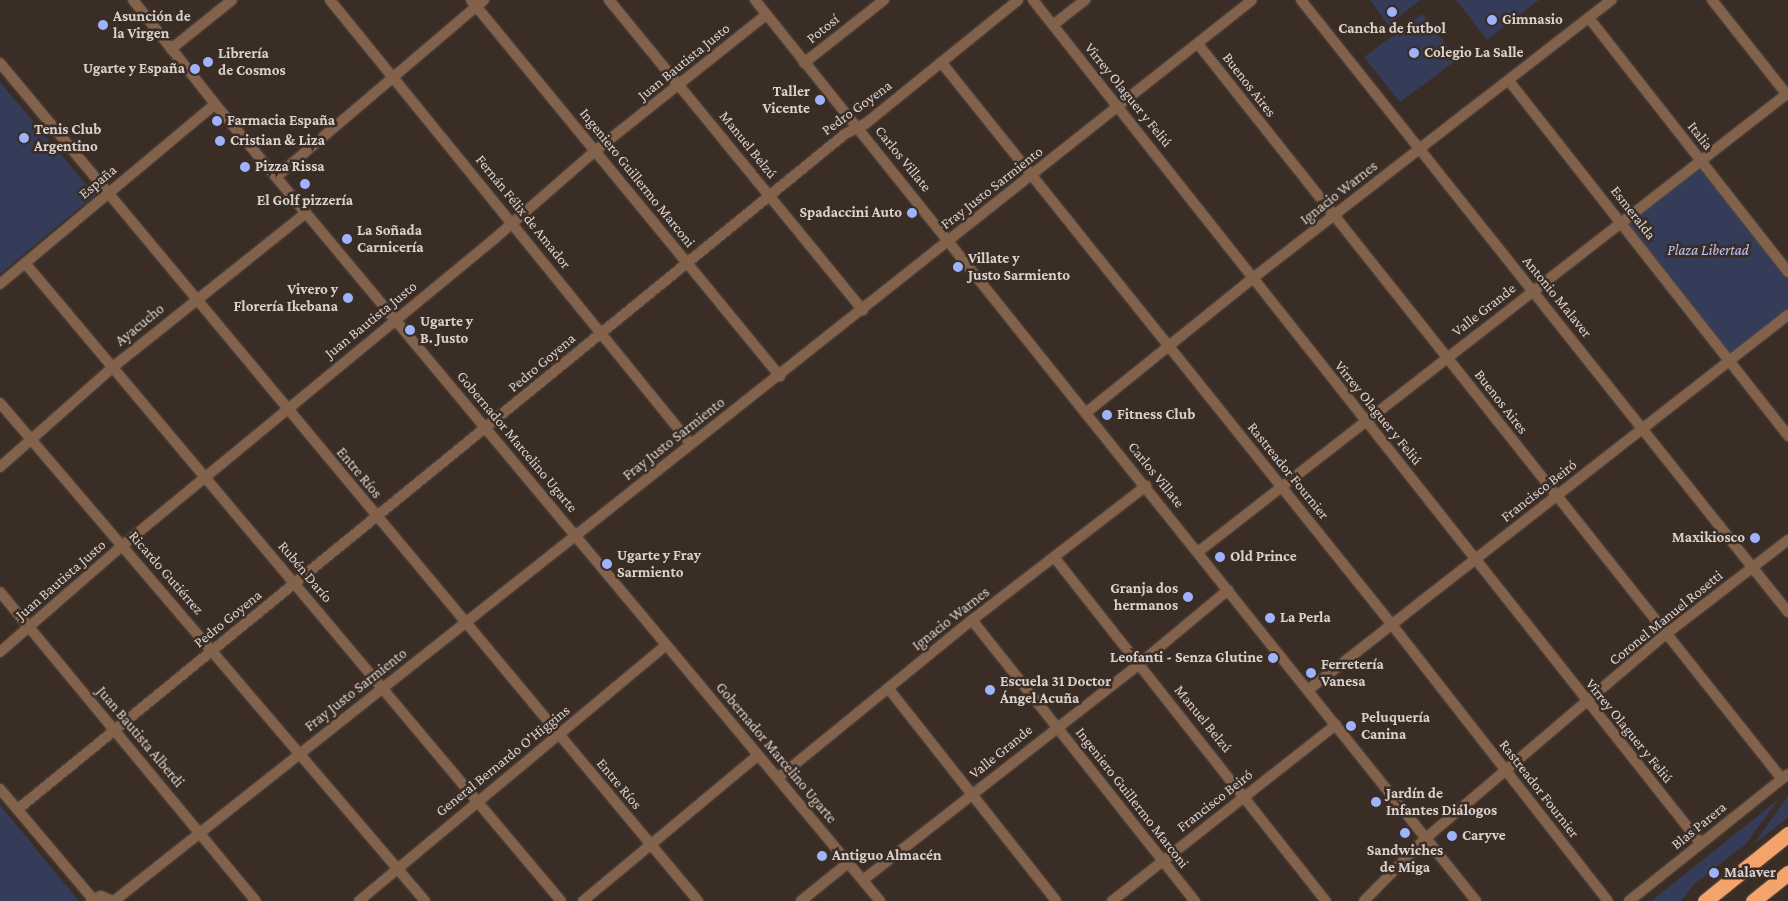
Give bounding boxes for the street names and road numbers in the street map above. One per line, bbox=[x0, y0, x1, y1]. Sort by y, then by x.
street label: Potosí bbox=[803, 10, 843, 48]
street label: Juan Bautista Justo bbox=[634, 19, 734, 105]
street label: Virrey Olaguer y Feliú bbox=[1080, 39, 1176, 151]
street label: Buenos Aires bbox=[1218, 49, 1280, 121]
street label: Pedro Goyena bbox=[818, 77, 896, 139]
street label: Ingeniero Guillermo Marconi bbox=[575, 105, 699, 251]
street label: Manuel Belzú bbox=[715, 108, 781, 182]
street label: Italia bbox=[1683, 118, 1717, 154]
street label: Carlos Villate bbox=[871, 122, 935, 196]
street label: Fray Justo Sarmiento bbox=[937, 143, 1047, 233]
street label: Fernán Félix de Amador bbox=[471, 151, 575, 273]
street label: Ignacio Warnes bbox=[1297, 157, 1381, 229]
street label: España bbox=[75, 161, 121, 203]
street label: Esmeralda bbox=[1606, 182, 1660, 244]
street label: Antonio Malaver bbox=[1519, 252, 1595, 342]
street label: Juan Bautista Justo bbox=[321, 277, 421, 363]
street label: Valle Grande bbox=[1448, 279, 1520, 341]
street label: Ayacucho bbox=[112, 300, 168, 350]
street label: Pedro Goyena bbox=[505, 330, 579, 396]
street label: Virrey Olaguer y Feliú bbox=[1330, 357, 1426, 469]
street label: Buenos Aires bbox=[1470, 366, 1532, 438]
street label: Gobernador Marcelino Ugarte bbox=[453, 368, 581, 516]
street label: Fray Justo Sarmiento bbox=[619, 394, 729, 484]
street label: Rastreador Fournier bbox=[1243, 419, 1333, 523]
street label: Carlos Villate bbox=[1124, 438, 1188, 512]
street label: Entre Ríos bbox=[332, 444, 386, 502]
street label: Francisco Beiró bbox=[1498, 456, 1580, 526]
street label: Ricardo Gutiérrez bbox=[125, 528, 207, 618]
street label: Juan Bautista Justo bbox=[12, 536, 110, 624]
street label: Rubén Darío bbox=[274, 538, 336, 606]
street label: Coronel Manuel Rosetti bbox=[1606, 567, 1726, 669]
street label: Ignacio Warnes bbox=[909, 583, 993, 655]
street label: Pedro Goyena bbox=[190, 586, 266, 652]
street label: Fray Justo Sarmiento bbox=[301, 645, 411, 735]
street label: Virrey Olaguer y Feliú bbox=[1581, 675, 1677, 787]
street label: Gobernador Marcelino Ugarte bbox=[712, 679, 840, 827]
street label: Manuel Belzú bbox=[1170, 682, 1236, 756]
street label: Juan Bautista Alberdi bbox=[92, 683, 188, 791]
street label: General Bernardo O'Higgins bbox=[432, 701, 574, 821]
street label: Valle Grande bbox=[966, 721, 1036, 783]
street label: Ingeniero Guillermo Marconi bbox=[1071, 724, 1193, 872]
street label: Rastreador Fournier bbox=[1495, 736, 1583, 842]
street label: Entre Ríos bbox=[592, 755, 646, 813]
street label: Francisco Beiró bbox=[1174, 766, 1256, 836]
street label: Blas Parera bbox=[1668, 798, 1730, 854]

